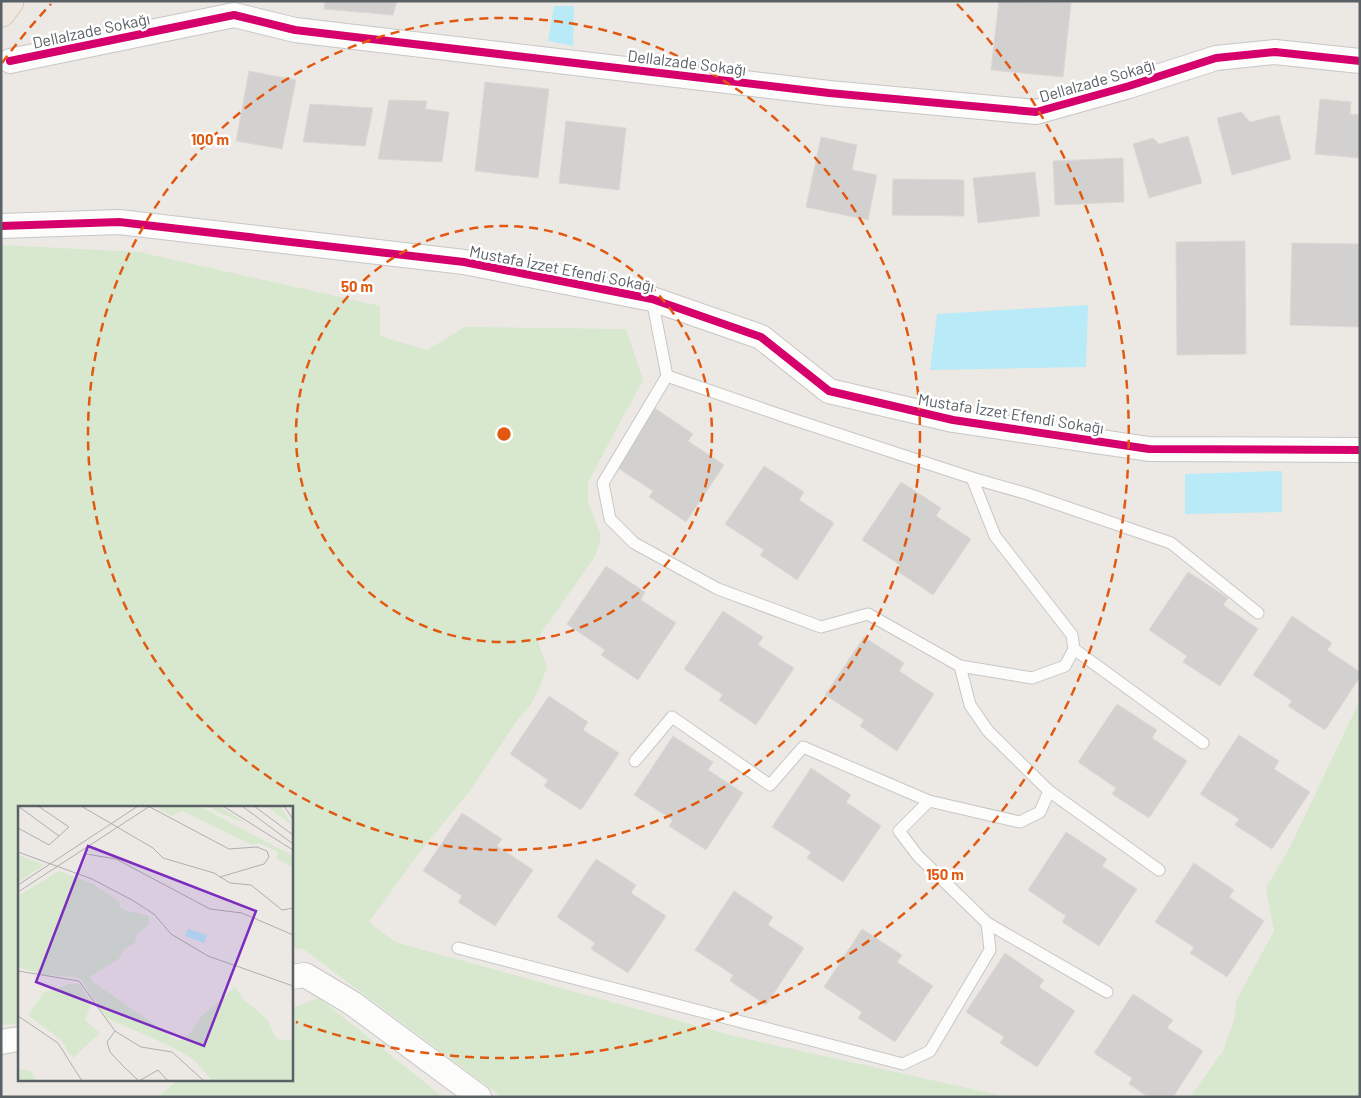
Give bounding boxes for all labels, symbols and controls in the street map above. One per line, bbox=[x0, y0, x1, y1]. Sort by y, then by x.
street label: Dellalzade Sokağı bbox=[31, 8, 151, 52]
street label: Dellalzade Sokağı bbox=[627, 45, 747, 79]
street label: Dellalzade Sokağı bbox=[1037, 54, 1157, 106]
text: 100 m bbox=[191, 130, 229, 148]
street label: Mustafa İzzet Efendi Sokağı bbox=[468, 241, 656, 295]
text: 50 m bbox=[341, 277, 373, 295]
street label: Mustafa İzzet Efendi Sokağı bbox=[917, 389, 1105, 437]
centre of rings bbox=[495, 425, 513, 443]
inset map bbox=[18, 806, 292, 1080]
text: 150 m bbox=[926, 865, 964, 883]

